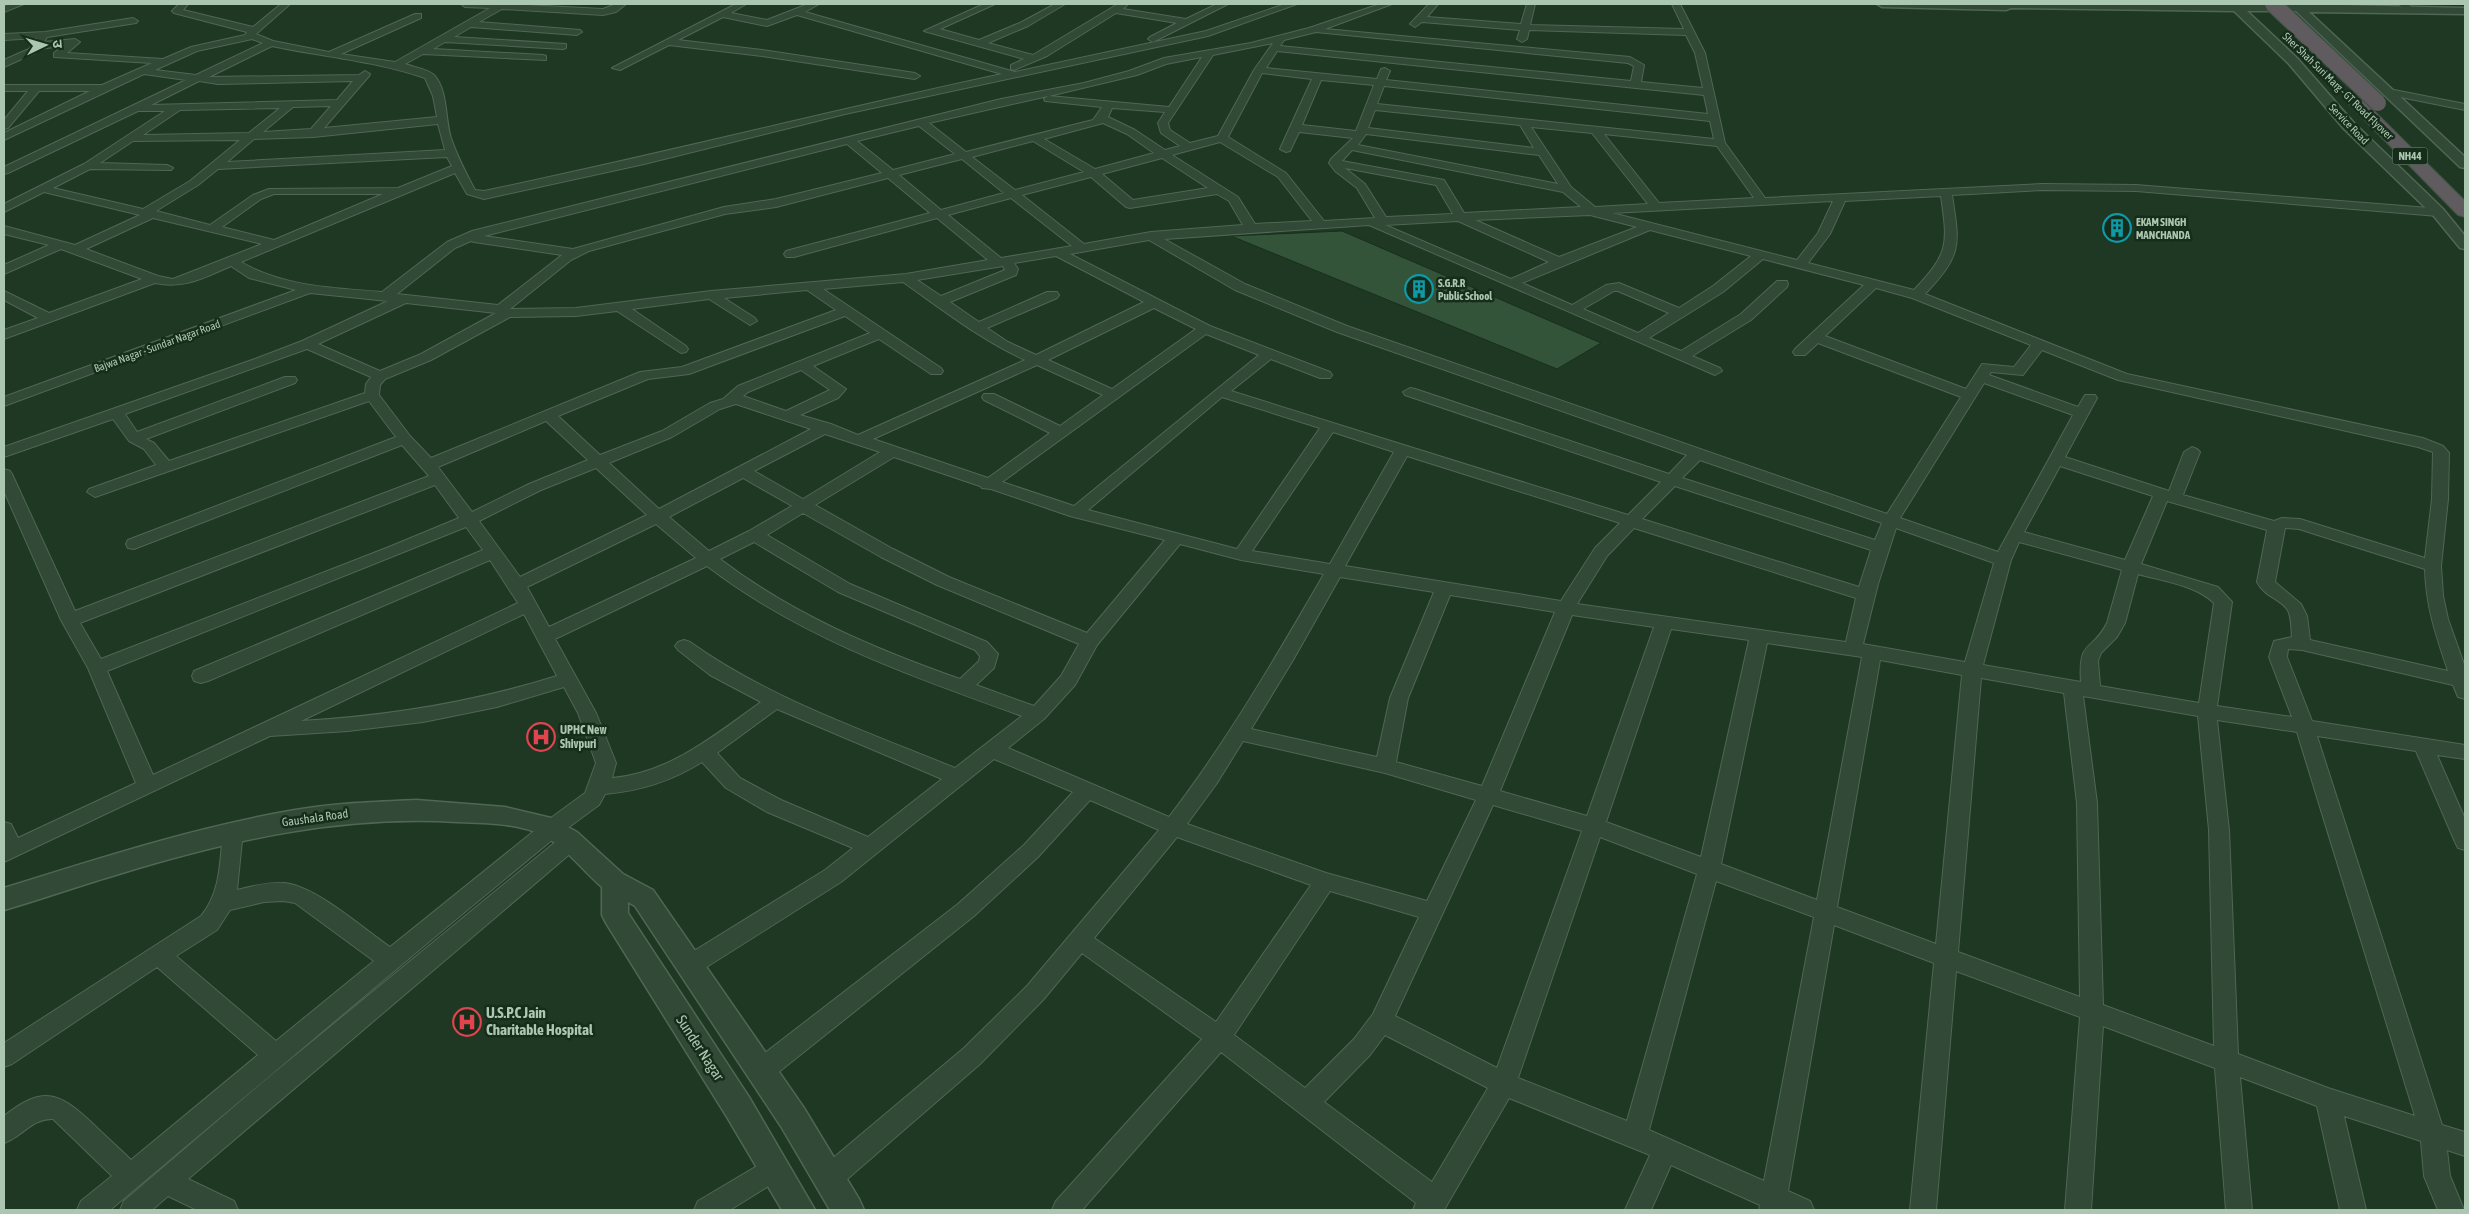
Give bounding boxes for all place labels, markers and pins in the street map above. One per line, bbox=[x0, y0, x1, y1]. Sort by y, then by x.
building icon: EKAM SINGH MANCHANDA bbox=[2102, 213, 2132, 243]
place label: EKAM SINGH MANCHANDA bbox=[2136, 216, 2191, 241]
building icon: S.G.R.R Public School bbox=[1404, 274, 1434, 304]
place label: S.G.R.R Public School bbox=[1438, 277, 1493, 302]
hospital icon: UPHC New Shivpuri bbox=[526, 722, 556, 752]
place label: UPHC New Shivpuri bbox=[560, 723, 607, 751]
place label: U.S.P.C Jain Charitable Hospital bbox=[486, 1004, 594, 1038]
hospital icon: U.S.P.C Jain Charitable Hospital bbox=[452, 1007, 482, 1037]

